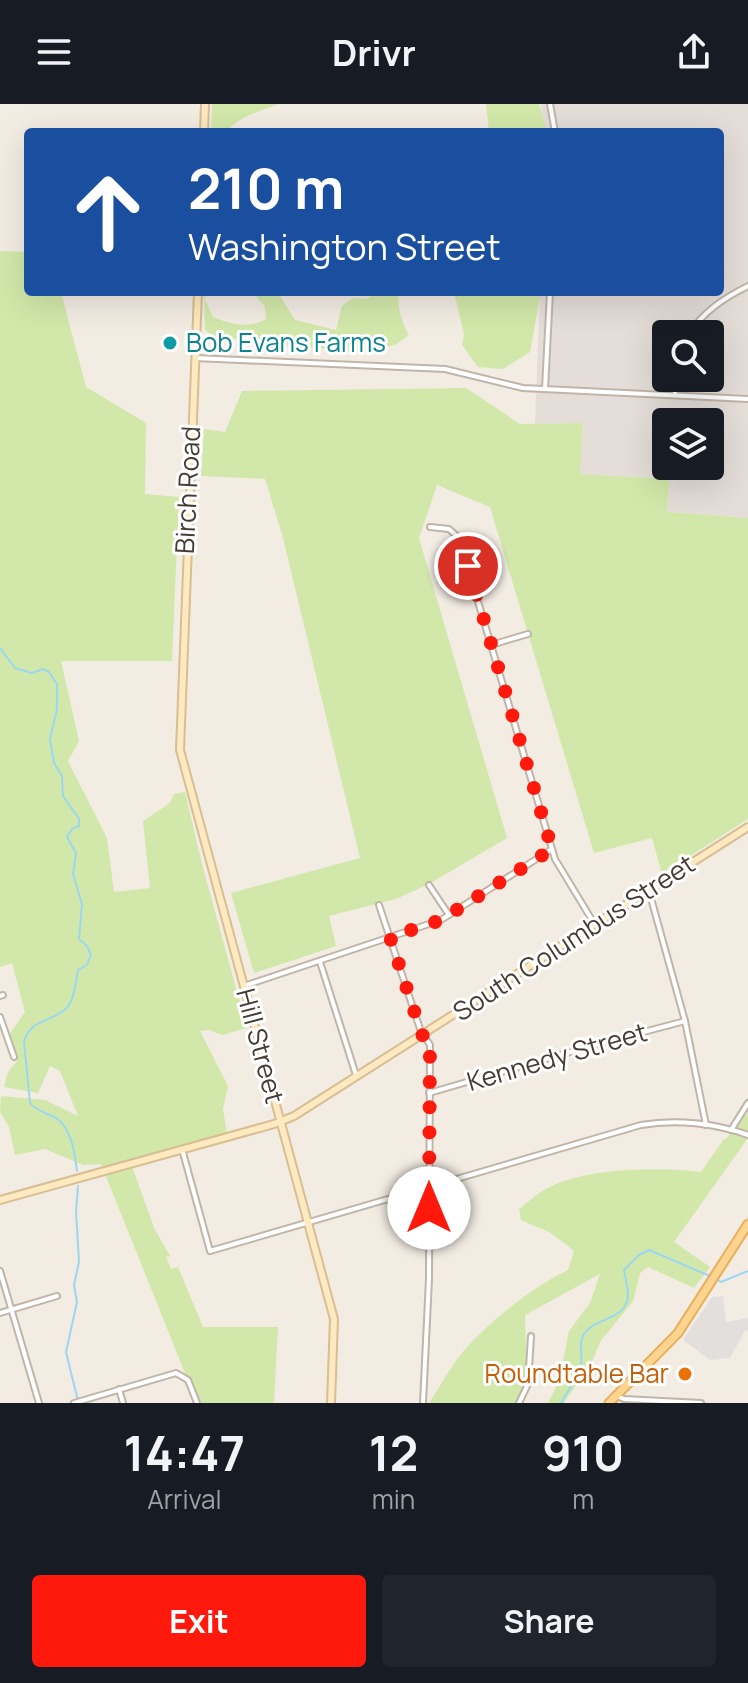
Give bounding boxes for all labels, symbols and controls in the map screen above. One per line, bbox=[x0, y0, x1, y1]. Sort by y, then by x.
text: Drivr bbox=[332, 28, 416, 77]
icon: menu bbox=[32, 30, 76, 74]
icon: share bbox=[672, 30, 716, 74]
text: 210 m bbox=[188, 149, 344, 226]
icon: ahead bbox=[56, 160, 160, 264]
text: Washington Street bbox=[188, 222, 501, 271]
map controls bbox=[652, 320, 724, 480]
button: search bbox=[652, 320, 724, 392]
place label: Bob Evans Farms bbox=[186, 324, 386, 360]
marker: Bob Evans Farms bbox=[161, 334, 179, 352]
button: layers bbox=[652, 408, 724, 480]
street label: Birch Road bbox=[166, 425, 208, 555]
pin bbox=[434, 532, 502, 600]
icon: arrive bbox=[446, 544, 490, 588]
street label: South Columbus Street bbox=[446, 845, 701, 1029]
street label: Hill Street bbox=[228, 984, 294, 1107]
street label: Kennedy Street bbox=[462, 1013, 651, 1099]
position arrow bbox=[387, 1166, 471, 1250]
place label: Roundtable Bar bbox=[485, 1355, 669, 1391]
marker: Roundtable Bar bbox=[676, 1365, 694, 1383]
text: 14:47 bbox=[124, 1420, 245, 1485]
text: 12 bbox=[369, 1420, 418, 1485]
text: 910 bbox=[542, 1420, 624, 1485]
text: Arrival bbox=[147, 1481, 221, 1517]
text: min bbox=[372, 1481, 415, 1517]
text: m bbox=[572, 1481, 594, 1517]
button: Exit bbox=[32, 1575, 366, 1667]
button: Share bbox=[382, 1575, 716, 1667]

